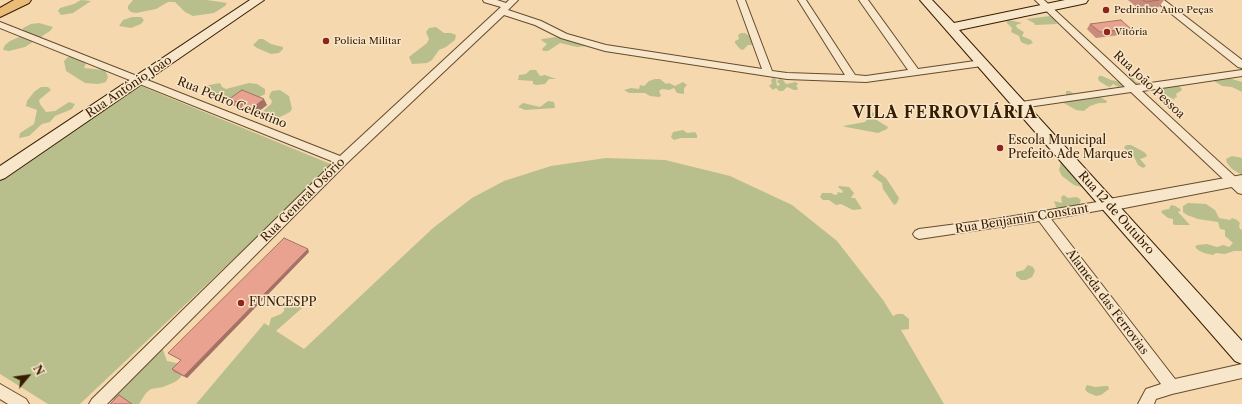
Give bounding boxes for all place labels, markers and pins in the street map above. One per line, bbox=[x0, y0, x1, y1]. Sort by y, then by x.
place label: Pedrinho Auto Peças bbox=[1114, 4, 1213, 16]
marker: Pedrinho Auto Peças bbox=[1101, 5, 1111, 15]
place label: Vitória bbox=[1115, 26, 1147, 38]
marker: Vitória bbox=[1102, 27, 1112, 37]
place label: Policia Militar bbox=[334, 35, 401, 47]
marker: Policia Militar bbox=[321, 36, 331, 46]
place label: Escola Municipal Prefeito Ade Marques bbox=[1008, 134, 1133, 162]
marker: Escola Municipal Prefeito Ade Marques bbox=[995, 143, 1005, 153]
place label: FUNCESPP bbox=[249, 296, 316, 310]
marker: FUNCESPP bbox=[236, 298, 246, 308]

